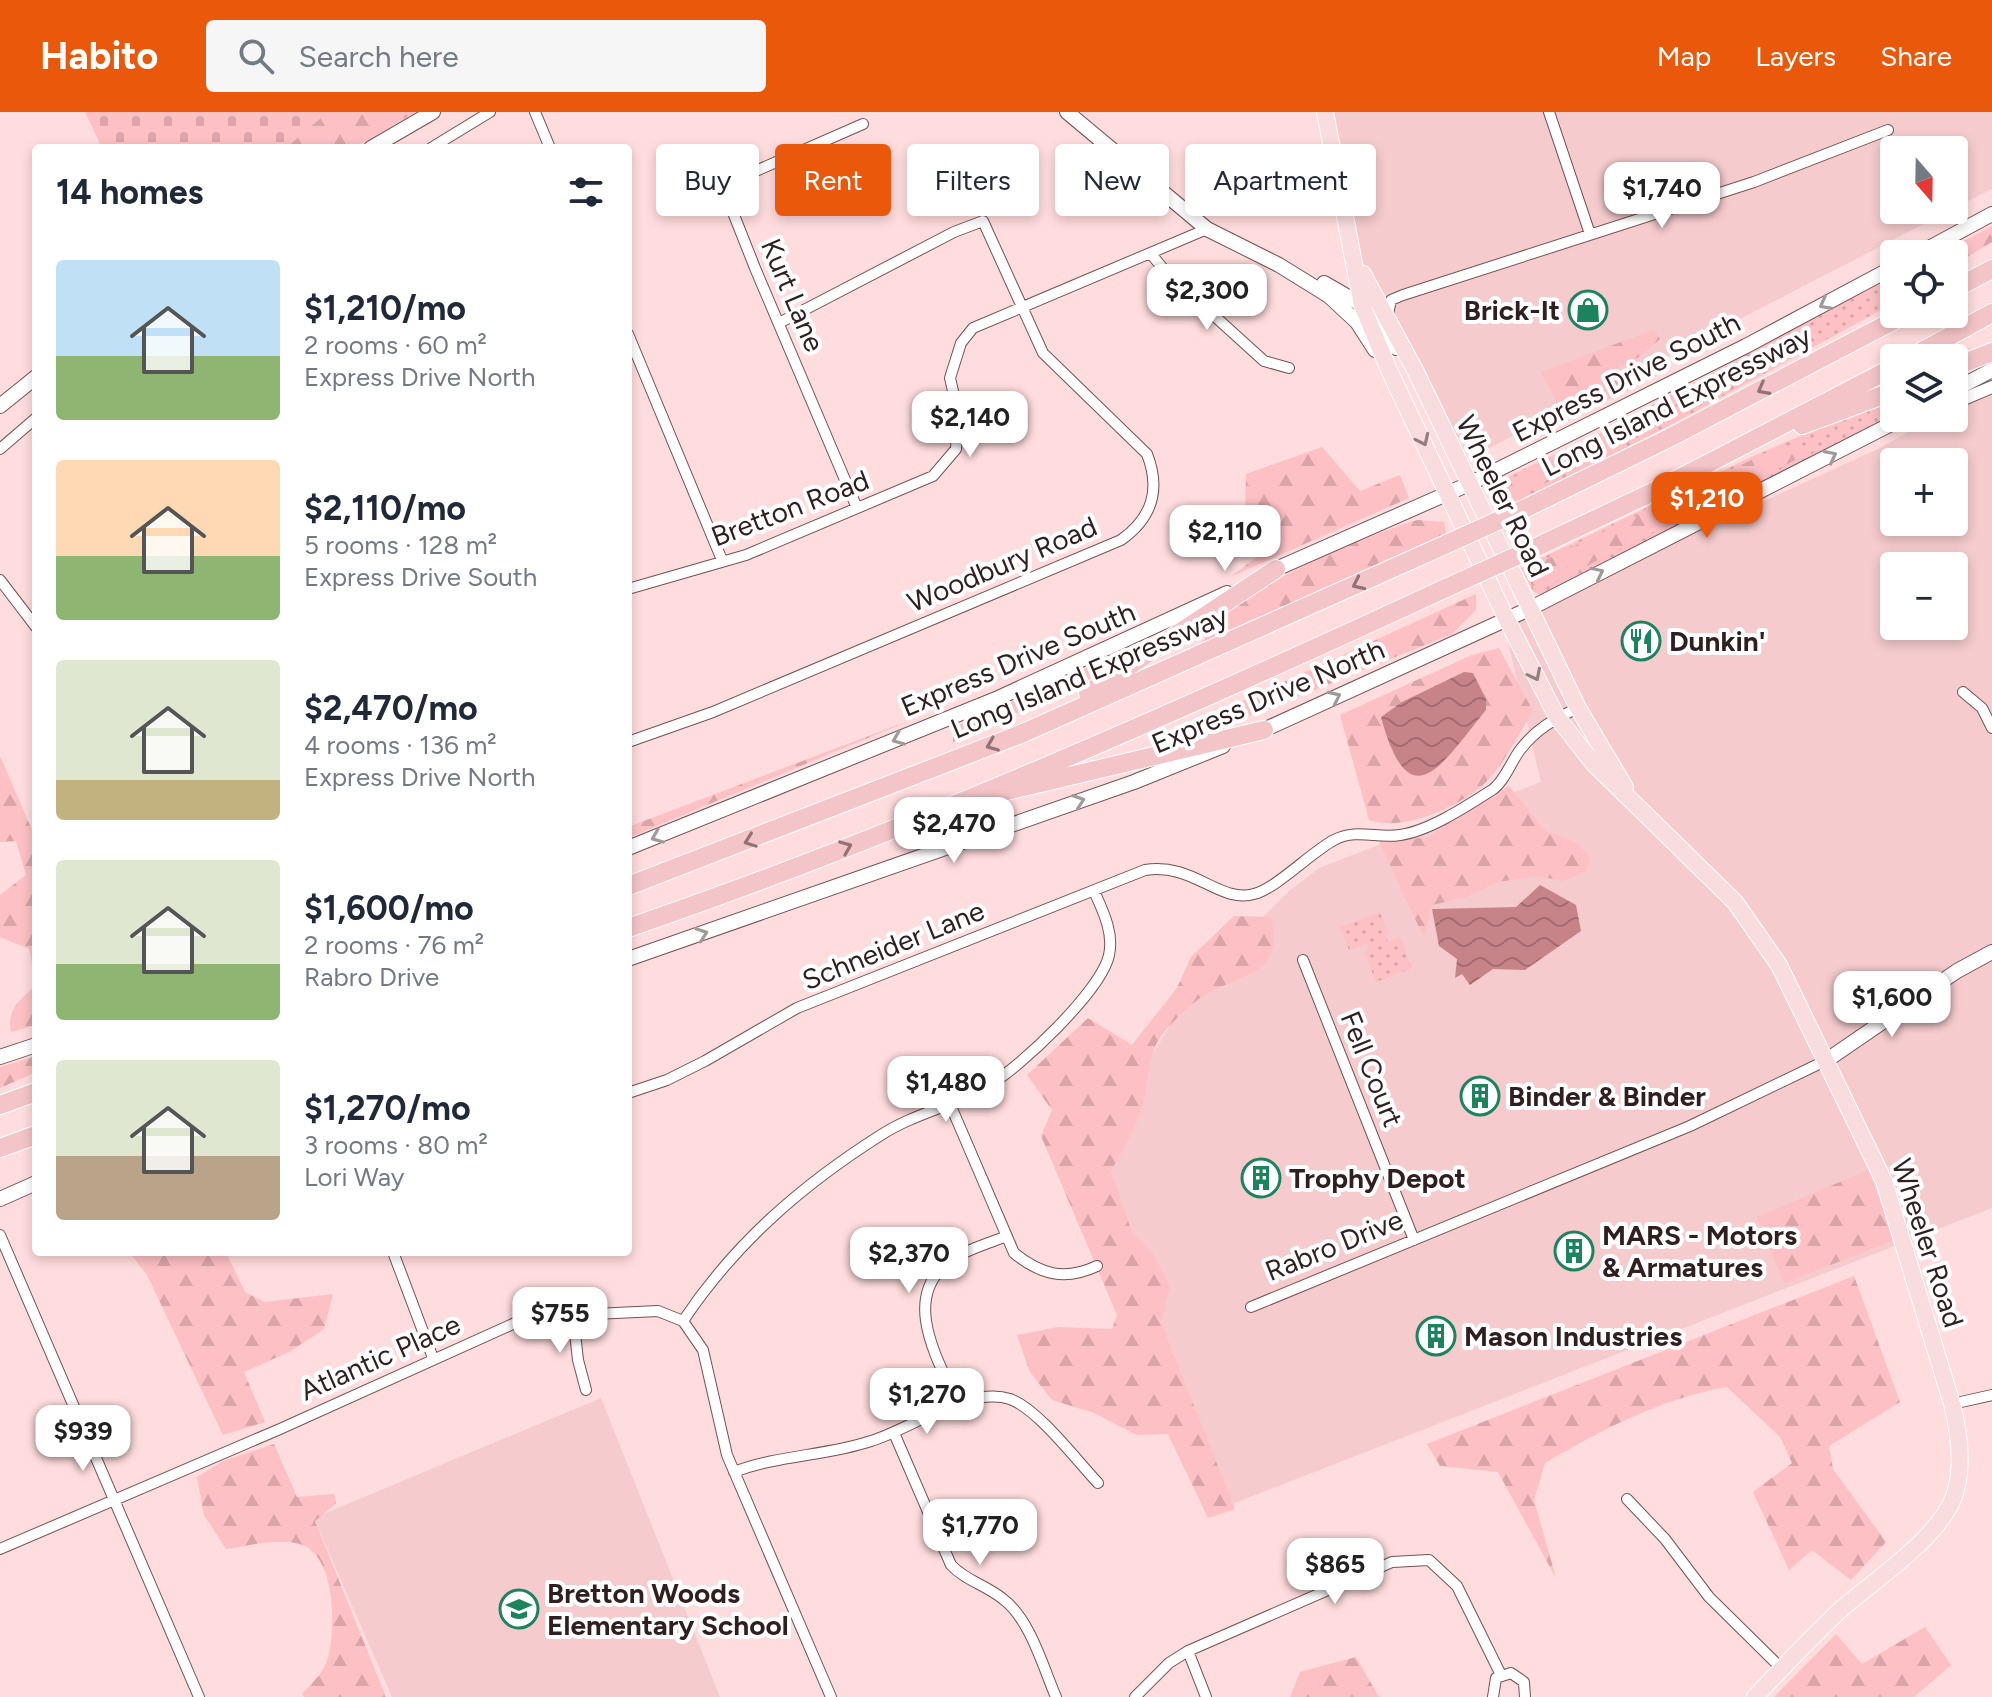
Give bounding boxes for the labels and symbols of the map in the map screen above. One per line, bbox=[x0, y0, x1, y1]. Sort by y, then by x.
north arrow bbox=[1880, 136, 1968, 224]
pin: $1,740 bbox=[1597, 162, 1727, 230]
street label: Kurt Lane bbox=[754, 233, 832, 357]
pin: $2,300 bbox=[1142, 264, 1272, 332]
shop icon: Brick-It bbox=[1567, 289, 1609, 331]
place label: Brick-It bbox=[1464, 293, 1560, 327]
one-way arrow bbox=[1819, 294, 1834, 309]
street label: Express Drive South bbox=[1506, 305, 1746, 449]
street label: Long Island Expressway bbox=[1536, 318, 1816, 484]
one-way arrow bbox=[1756, 380, 1771, 395]
pin: $2,140 bbox=[905, 391, 1035, 459]
street label: Wheeler Road bbox=[1449, 410, 1557, 582]
one-way arrow bbox=[1413, 432, 1429, 446]
one-way arrow bbox=[1822, 451, 1837, 466]
street label: Bretton Road bbox=[706, 462, 874, 554]
pin: $1,210 bbox=[1642, 472, 1772, 540]
pin: $2,110 bbox=[1160, 505, 1290, 573]
street label: Woodbury Road bbox=[902, 509, 1102, 619]
one-way arrow bbox=[1590, 567, 1605, 583]
one-way arrow bbox=[1352, 574, 1366, 590]
street label: Express Drive South bbox=[896, 594, 1140, 724]
street label: Long Island Expressway bbox=[945, 598, 1233, 746]
restaurant icon: Dunkin' bbox=[1620, 620, 1662, 662]
place label: Dunkin' bbox=[1669, 624, 1766, 658]
street label: Express Drive North bbox=[1147, 632, 1389, 760]
one-way arrow bbox=[1526, 666, 1541, 681]
one-way arrow bbox=[1327, 691, 1342, 707]
one-way arrow bbox=[891, 729, 906, 745]
one-way arrow bbox=[986, 735, 1000, 752]
one-way arrow bbox=[1071, 795, 1085, 811]
pin: $2,470 bbox=[889, 797, 1019, 865]
one-way arrow bbox=[651, 827, 665, 843]
one-way arrow bbox=[744, 831, 758, 848]
one-way arrow bbox=[838, 840, 852, 856]
street label: Schneider Lane bbox=[797, 893, 989, 997]
one-way arrow bbox=[694, 927, 708, 943]
pin: $1,600 bbox=[1827, 971, 1957, 1039]
street label: Fell Court bbox=[1333, 1006, 1411, 1132]
pin: $1,480 bbox=[881, 1056, 1011, 1124]
building icon: Binder & Binder bbox=[1459, 1075, 1501, 1117]
place label: Binder & Binder bbox=[1508, 1079, 1706, 1113]
street label: Wheeler Road bbox=[1885, 1154, 1971, 1332]
building icon: Trophy Depot bbox=[1240, 1157, 1282, 1199]
place label: Trophy Depot bbox=[1289, 1161, 1466, 1195]
street label: Rabro Drive bbox=[1260, 1202, 1408, 1288]
place label: MARS - Motors & Armatures bbox=[1602, 1218, 1797, 1284]
pin: $2,370 bbox=[844, 1227, 974, 1295]
building icon: MARS - Motors & Armatures bbox=[1553, 1230, 1595, 1272]
pin: $755 bbox=[513, 1287, 607, 1355]
street label: Atlantic Place bbox=[295, 1307, 465, 1407]
building icon: Mason Industries bbox=[1415, 1315, 1457, 1357]
place label: Mason Industries bbox=[1464, 1319, 1682, 1353]
pin: $1,270 bbox=[862, 1368, 992, 1436]
pin: $939 bbox=[36, 1405, 130, 1473]
pin: $1,770 bbox=[915, 1499, 1045, 1567]
pin: $865 bbox=[1288, 1538, 1382, 1606]
place label: Bretton Woods Elementary School bbox=[547, 1576, 789, 1642]
school or university icon: Bretton Woods Elementary School bbox=[498, 1588, 540, 1630]

